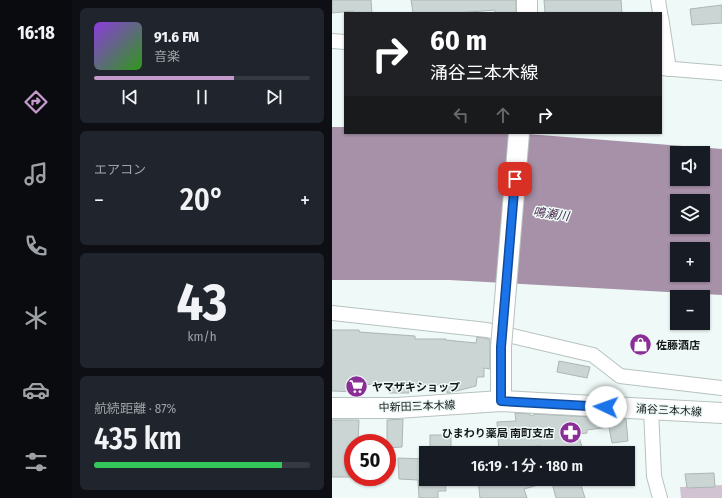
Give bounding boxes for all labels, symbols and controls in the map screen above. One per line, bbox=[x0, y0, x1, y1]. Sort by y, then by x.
text: 16:18 bbox=[17, 22, 55, 44]
text: 60 m bbox=[430, 24, 487, 57]
text: 91.6 FM bbox=[154, 28, 199, 46]
icon: right bbox=[364, 28, 416, 80]
text: 音楽 bbox=[154, 49, 180, 64]
text: 涌谷三本木線 bbox=[430, 62, 538, 84]
icon: previous bbox=[119, 86, 141, 108]
icon: pause bbox=[191, 86, 213, 108]
icon: next bbox=[263, 86, 285, 108]
icon: directions bbox=[22, 88, 50, 116]
icon: left bbox=[450, 104, 472, 126]
icon: ahead bbox=[492, 104, 514, 126]
icon: right bbox=[534, 104, 556, 126]
map controls bbox=[670, 146, 710, 330]
button: sound bbox=[670, 146, 710, 186]
icon: music bbox=[22, 160, 50, 188]
text: エアコン bbox=[94, 162, 146, 177]
pin bbox=[498, 162, 532, 196]
icon: arrive bbox=[504, 168, 526, 190]
text: 20° bbox=[180, 182, 224, 218]
text: − bbox=[94, 187, 104, 214]
text: + bbox=[300, 187, 310, 214]
button: layers bbox=[670, 194, 710, 234]
water label: 鳴瀬川 bbox=[532, 205, 572, 224]
icon: phone bbox=[22, 232, 50, 260]
button: + bbox=[670, 242, 710, 282]
text: 43 bbox=[177, 271, 227, 334]
button: − bbox=[670, 290, 710, 330]
icon: climate bbox=[22, 304, 50, 332]
text: km/h bbox=[188, 329, 217, 344]
shop icon: 佐藤酒店 bbox=[628, 332, 654, 358]
place label: 佐藤酒店 bbox=[656, 339, 700, 352]
supermarket icon: ヤマザキショップ bbox=[344, 374, 370, 400]
icon: car bbox=[22, 376, 50, 404]
place label: ヤマザキショップ bbox=[372, 381, 460, 394]
position arrow bbox=[585, 386, 627, 428]
street label: 中新田三本木線 bbox=[378, 399, 456, 414]
text: 航続距離 · 87% bbox=[94, 401, 176, 416]
street label: 涌谷三本木線 bbox=[636, 402, 702, 419]
pharmacy icon: ひまわり薬局 南町支店 bbox=[557, 420, 583, 446]
text: 435 km bbox=[94, 421, 182, 457]
place label: ひまわり薬局 南町支店 bbox=[442, 427, 554, 440]
speed limit sign: 50 bbox=[344, 434, 396, 486]
icon: filters bbox=[22, 448, 50, 476]
text: 16:19 · 1 分 · 180 m bbox=[471, 457, 583, 475]

